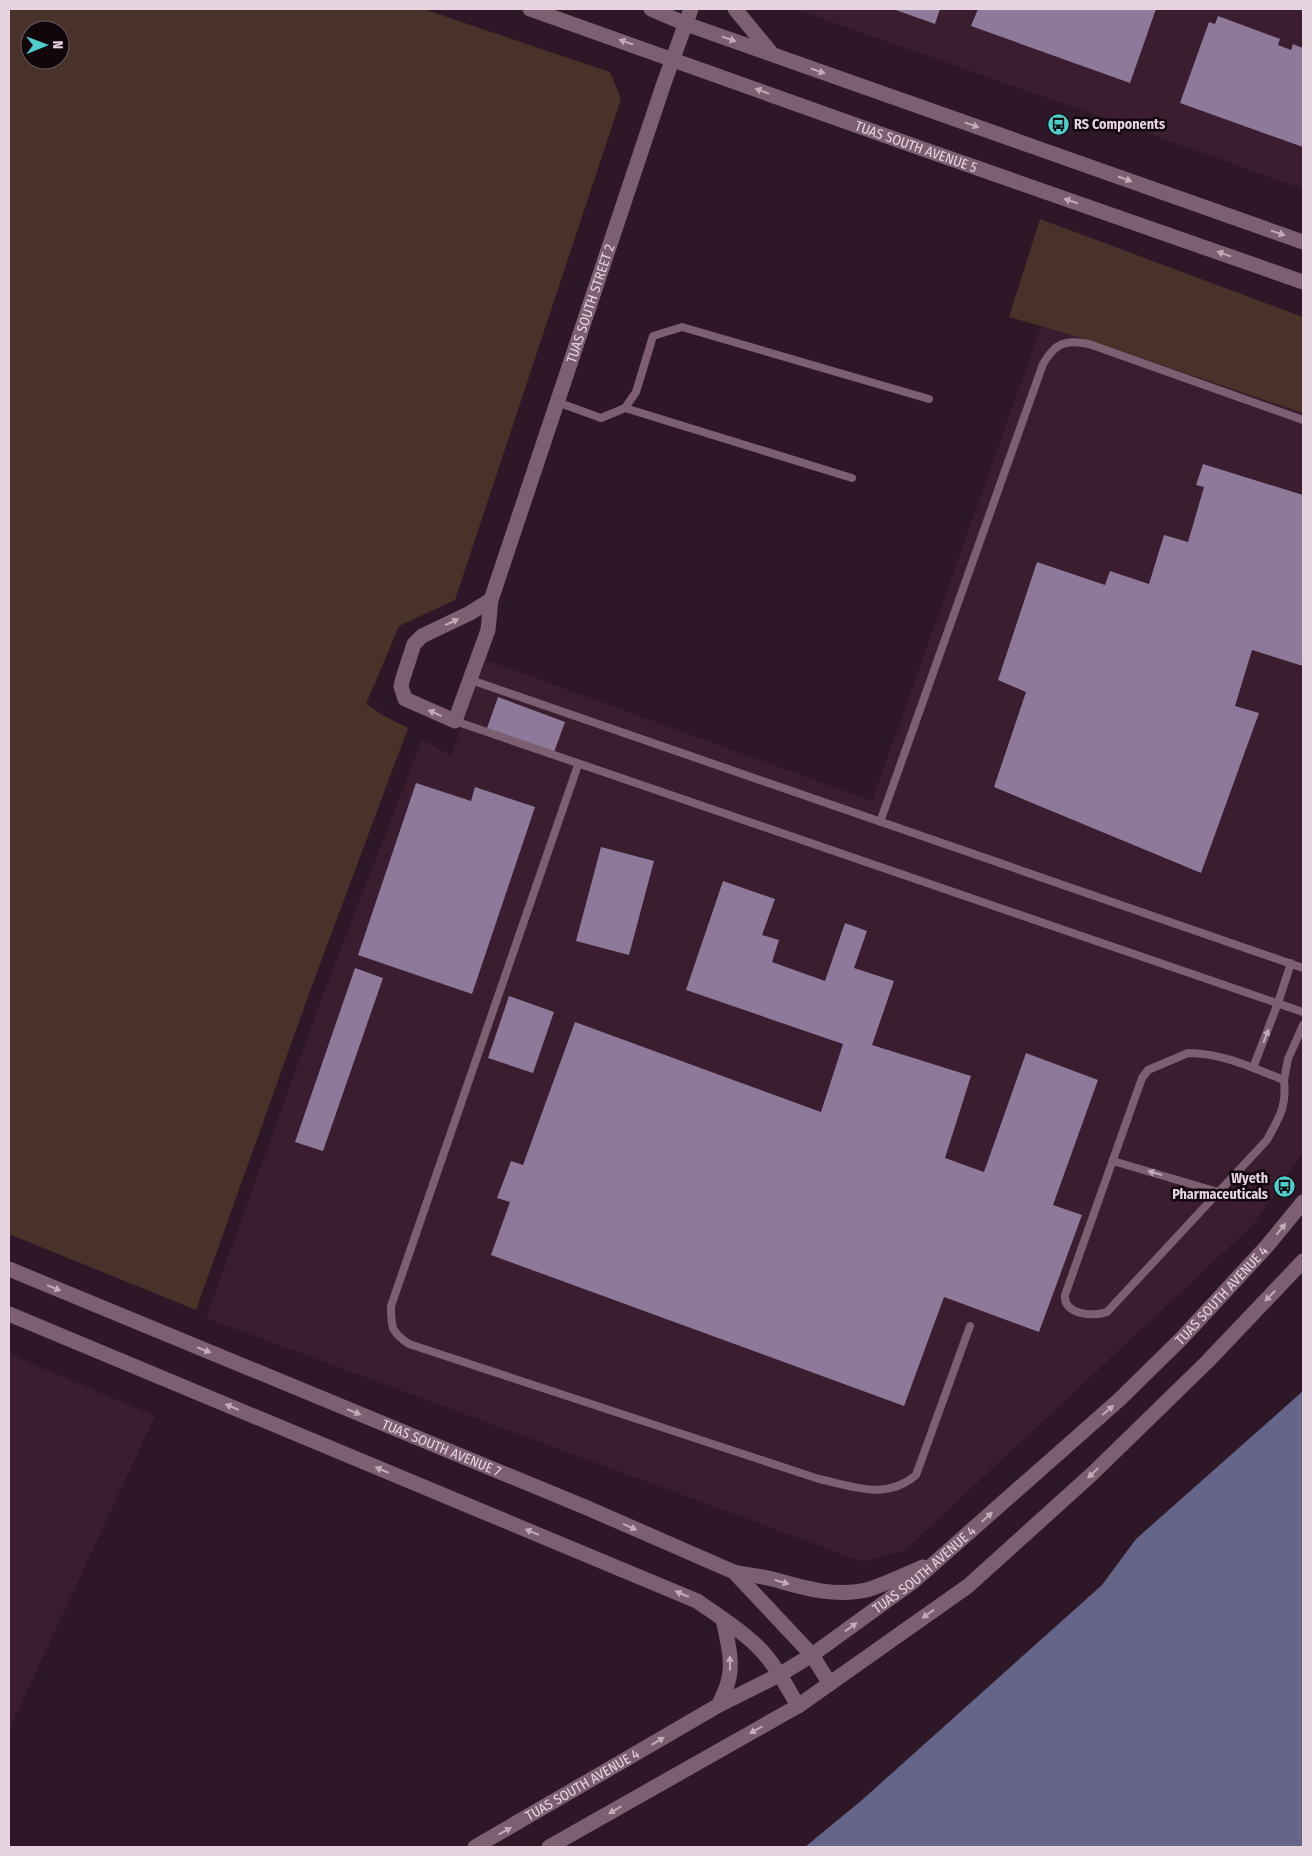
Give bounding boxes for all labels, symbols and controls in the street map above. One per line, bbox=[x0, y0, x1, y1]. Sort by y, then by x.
north arrow bbox=[20, 20, 70, 70]
one-way arrow bbox=[722, 35, 737, 43]
one-way arrow bbox=[618, 38, 633, 46]
text: N bbox=[49, 40, 66, 49]
one-way arrow bbox=[811, 67, 826, 75]
one-way arrow bbox=[755, 87, 770, 94]
bus stop icon: RS Components bbox=[1046, 112, 1070, 136]
place label: RS Components bbox=[1074, 116, 1165, 133]
street label: TUAS SOUTH AVENUE 5 bbox=[853, 118, 979, 176]
one-way arrow bbox=[964, 122, 979, 129]
one-way arrow bbox=[1118, 175, 1133, 183]
one-way arrow bbox=[1063, 197, 1078, 204]
one-way arrow bbox=[1271, 229, 1286, 237]
street label: TUAS SOUTH STREET 2 bbox=[563, 242, 618, 365]
one-way arrow bbox=[1216, 250, 1231, 258]
one-way arrow bbox=[445, 617, 459, 625]
one-way arrow bbox=[428, 708, 442, 716]
one-way arrow bbox=[1262, 1028, 1270, 1043]
one-way arrow bbox=[1147, 1169, 1162, 1177]
place label: Wyeth Pharmaceuticals bbox=[1172, 1170, 1268, 1203]
bus stop icon: Wyeth Pharmaceuticals bbox=[1272, 1174, 1296, 1198]
one-way arrow bbox=[1275, 1224, 1287, 1236]
street label: TUAS SOUTH AVENUE 4 bbox=[1172, 1242, 1272, 1349]
one-way arrow bbox=[47, 1284, 62, 1292]
one-way arrow bbox=[1264, 1290, 1276, 1302]
one-way arrow bbox=[197, 1346, 212, 1354]
one-way arrow bbox=[224, 1403, 239, 1411]
one-way arrow bbox=[1101, 1404, 1114, 1415]
one-way arrow bbox=[347, 1408, 362, 1416]
street label: TUAS SOUTH AVENUE 7 bbox=[379, 1416, 504, 1481]
one-way arrow bbox=[375, 1465, 389, 1473]
one-way arrow bbox=[1087, 1467, 1099, 1479]
one-way arrow bbox=[980, 1512, 993, 1523]
street label: TUAS SOUTH AVENUE 4 bbox=[869, 1522, 980, 1617]
one-way arrow bbox=[623, 1523, 637, 1531]
one-way arrow bbox=[524, 1528, 539, 1536]
one-way arrow bbox=[774, 1578, 789, 1586]
one-way arrow bbox=[675, 1590, 689, 1598]
one-way arrow bbox=[921, 1609, 935, 1619]
one-way arrow bbox=[844, 1622, 858, 1632]
one-way arrow bbox=[726, 1654, 734, 1670]
one-way arrow bbox=[749, 1725, 763, 1734]
one-way arrow bbox=[652, 1737, 665, 1746]
street label: TUAS SOUTH AVENUE 4 bbox=[523, 1745, 643, 1825]
one-way arrow bbox=[607, 1806, 622, 1814]
one-way arrow bbox=[498, 1826, 512, 1835]

